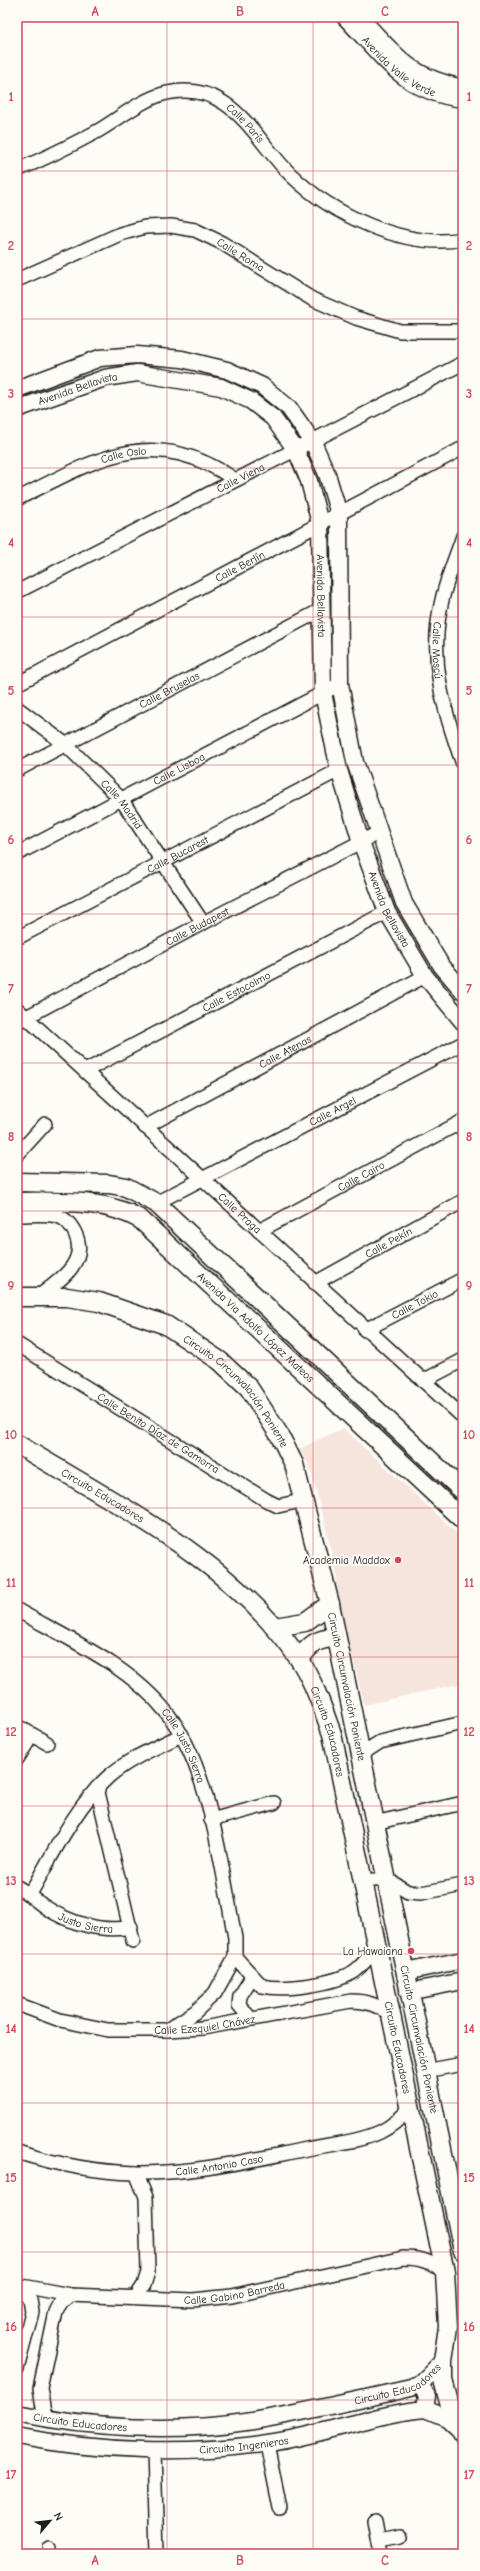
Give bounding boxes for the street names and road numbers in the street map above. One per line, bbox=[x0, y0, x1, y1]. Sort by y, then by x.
street label: Avenida Valle Verde bbox=[359, 34, 438, 100]
street label: Calle París bbox=[224, 101, 267, 146]
street label: Calle Roma bbox=[215, 235, 267, 275]
street label: Avenida Bellavista bbox=[36, 370, 118, 408]
street label: Calle Oslo bbox=[99, 444, 147, 466]
street label: Calle Viena bbox=[214, 460, 267, 496]
street label: Calle Berlín bbox=[213, 548, 267, 585]
street label: Avenida Bellavista bbox=[314, 554, 328, 638]
street label: Calle Moscú bbox=[429, 621, 445, 680]
street label: Calle Bruselas bbox=[137, 669, 202, 711]
street label: Calle Lisboa bbox=[151, 750, 207, 788]
street label: Calle Madrid bbox=[98, 777, 145, 832]
street label: Calle Bucarest bbox=[145, 833, 211, 876]
street label: Avenida Bellavista bbox=[365, 869, 412, 950]
street label: Calle Budapest bbox=[164, 904, 232, 949]
street label: Calle Estocolmo bbox=[200, 969, 273, 1015]
street label: Calle Atenas bbox=[257, 1032, 314, 1071]
street label: Calle Argel bbox=[307, 1094, 358, 1129]
street label: Calle Cairo bbox=[336, 1158, 387, 1194]
street label: Calle Praga bbox=[215, 1190, 264, 1236]
street label: Calle Pekín bbox=[363, 1225, 414, 1261]
street label: Avenida Via Adolfo López Mateos bbox=[194, 1270, 317, 1385]
street label: Calle Tokio bbox=[389, 1287, 441, 1322]
street label: Circuito Circunvalación Poniente bbox=[181, 1332, 291, 1450]
street label: Calle Benito Díaz de Gamorra bbox=[95, 1390, 222, 1476]
street label: Circuito Educadores bbox=[59, 1466, 147, 1526]
street label: Circuito Circunvalación Poniente bbox=[325, 1611, 368, 1762]
street label: Circuito Educadores bbox=[307, 1684, 347, 1778]
street label: Calle Justo Sierra bbox=[159, 1706, 207, 1785]
street label: Justo Sierra bbox=[56, 1910, 113, 1936]
street label: Circuito Circunvalación Poniente bbox=[397, 1964, 441, 2115]
street label: Circuito Educadores bbox=[381, 2000, 413, 2095]
street label: Calle Ezequiel Chávez bbox=[154, 2013, 256, 2037]
street label: Calle Antonio Caso bbox=[175, 2152, 264, 2179]
street label: Calle Gabino Barreda bbox=[184, 2278, 286, 2307]
street label: Circuito Educadores bbox=[353, 2361, 444, 2408]
street label: Circuito Educadores bbox=[32, 2410, 128, 2434]
street label: Circuito Ingenieros bbox=[199, 2434, 290, 2457]

